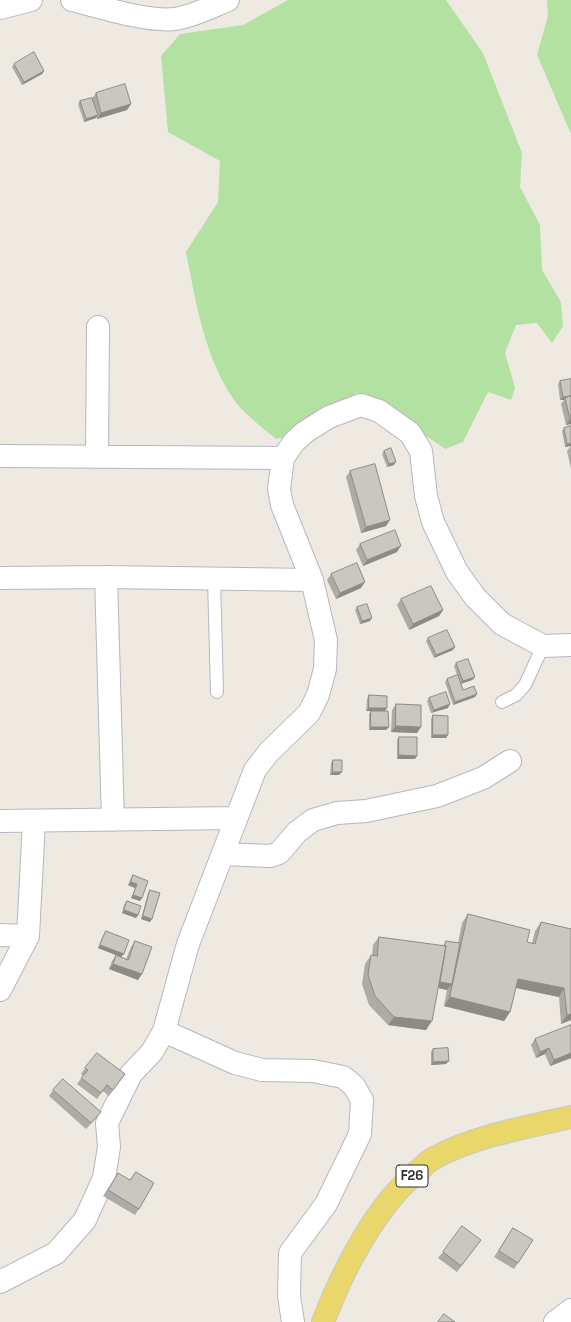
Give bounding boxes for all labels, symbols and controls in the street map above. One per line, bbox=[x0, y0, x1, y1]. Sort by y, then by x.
road number: F26 bbox=[396, 1165, 428, 1187]

